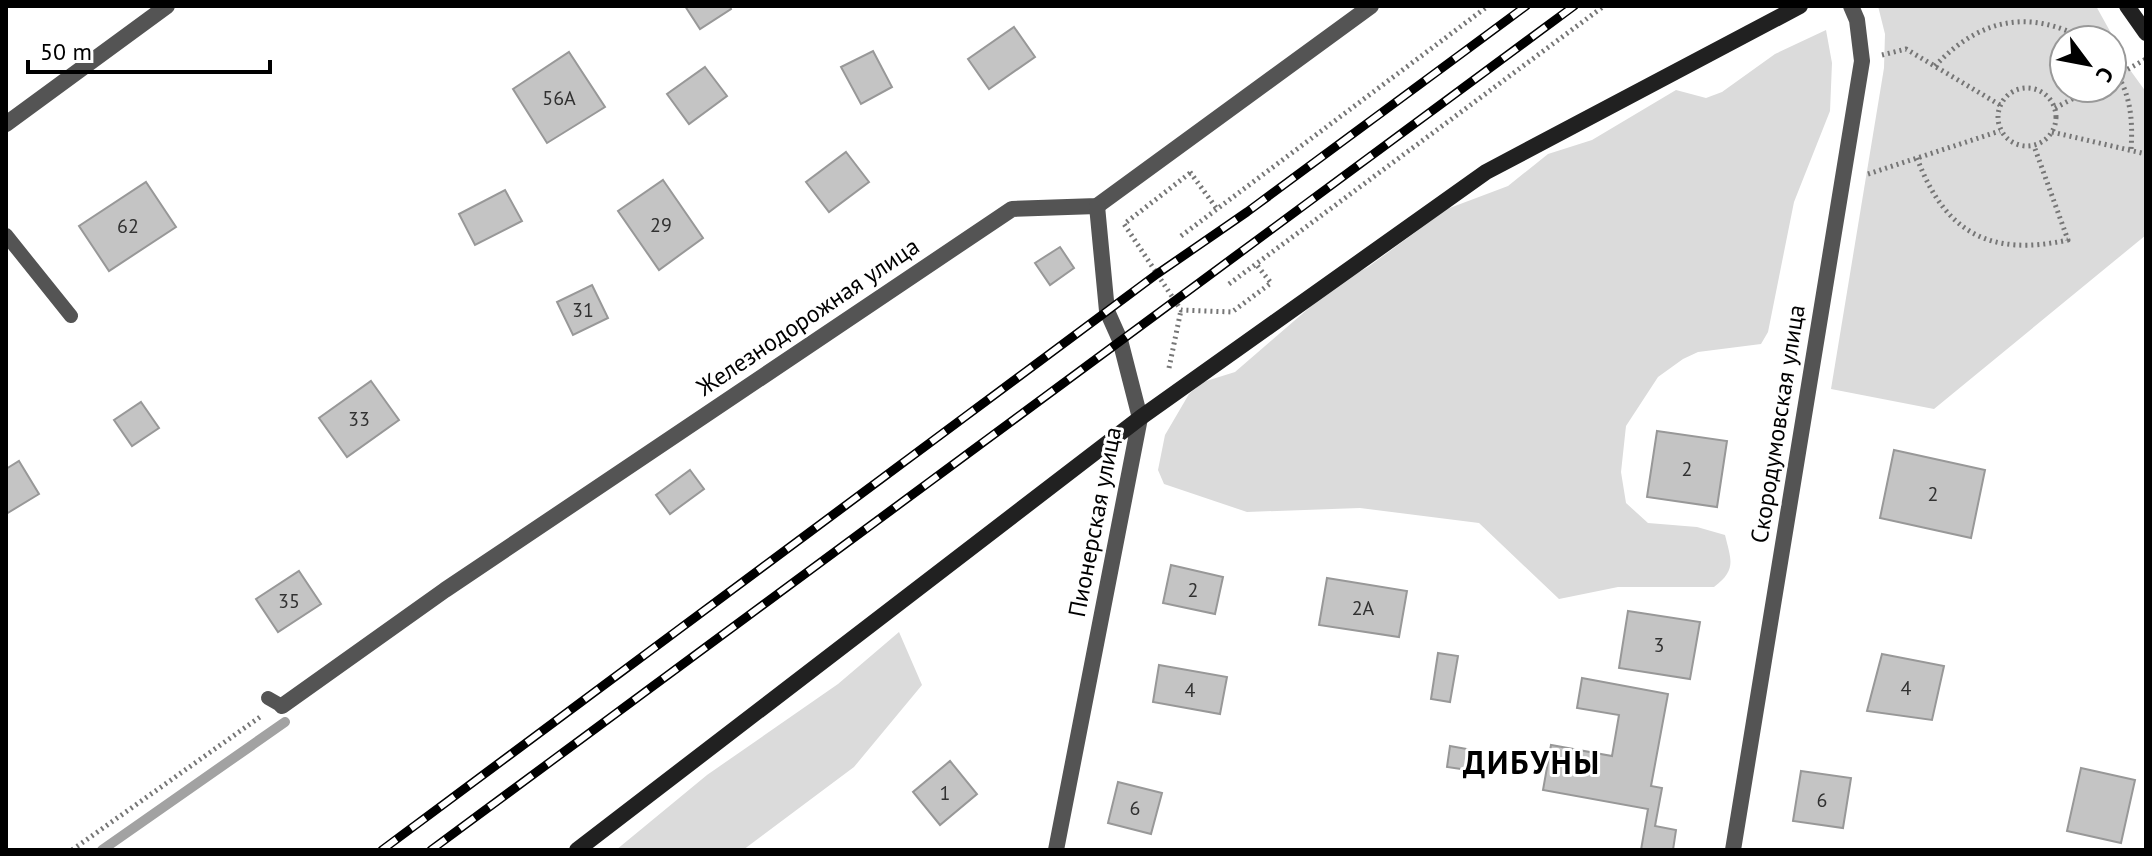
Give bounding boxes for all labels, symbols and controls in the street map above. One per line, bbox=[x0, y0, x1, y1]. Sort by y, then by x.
scale bar bbox=[28, 24, 270, 74]
north arrow bbox=[2048, 24, 2128, 104]
text: 50 m bbox=[40, 36, 92, 67]
text: С bbox=[2090, 62, 2120, 87]
house number: 56А bbox=[542, 85, 576, 111]
house number: 29 bbox=[650, 212, 672, 238]
house number: 62 bbox=[117, 213, 139, 239]
street label: Железнодорожная улица bbox=[690, 231, 925, 403]
house number: 31 bbox=[572, 297, 594, 323]
street label: Скородумовская улица bbox=[1743, 302, 1812, 545]
house number: 33 bbox=[348, 406, 370, 432]
street label: Пионерская улица bbox=[1061, 424, 1128, 620]
house number: 2 bbox=[1682, 456, 1692, 482]
house number: 2 bbox=[1928, 481, 1938, 507]
house number: 2 bbox=[1188, 577, 1198, 603]
house number: 35 bbox=[278, 588, 300, 614]
house number: 2А bbox=[1352, 595, 1375, 621]
house number: 3 bbox=[1654, 632, 1664, 658]
house number: 4 bbox=[1901, 675, 1912, 701]
house number: 4 bbox=[1185, 677, 1196, 703]
district label: ДИБУНЫ bbox=[1463, 741, 1601, 783]
house number: 1 bbox=[940, 780, 950, 806]
house number: 6 bbox=[1817, 787, 1827, 813]
house number: 6 bbox=[1130, 795, 1140, 821]

